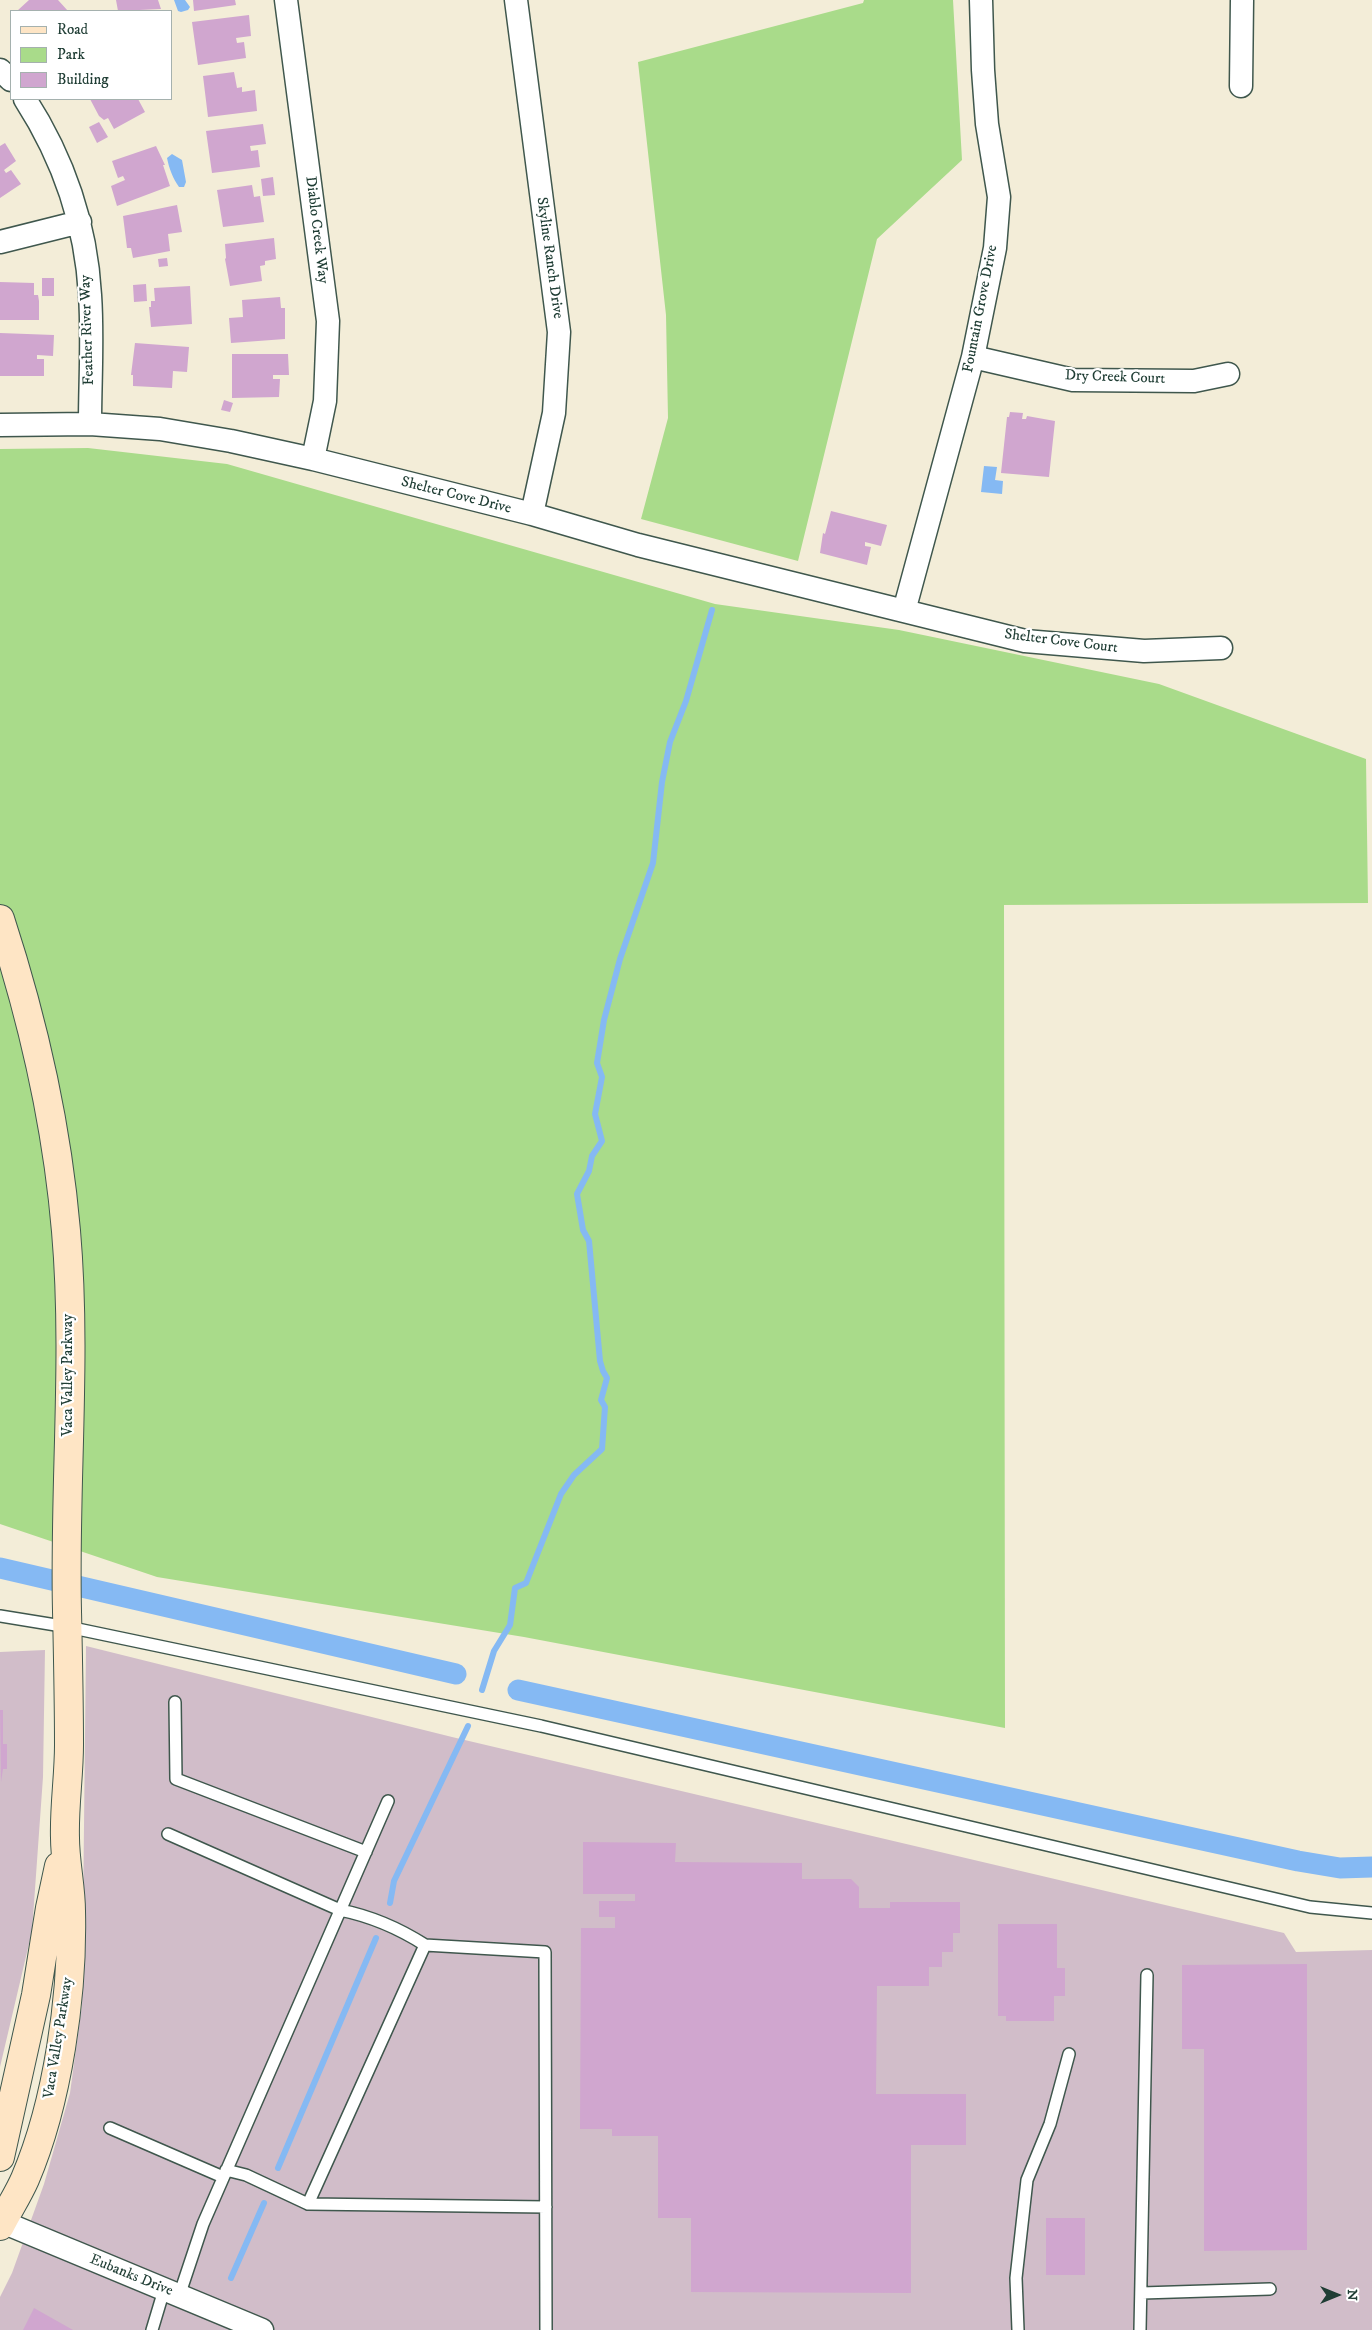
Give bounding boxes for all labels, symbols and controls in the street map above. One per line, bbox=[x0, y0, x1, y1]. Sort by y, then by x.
legend bbox=[10, 10, 172, 100]
text: Road bbox=[57, 20, 88, 39]
text: Park bbox=[57, 45, 85, 64]
text: Building bbox=[57, 70, 109, 89]
street label: Diablo Creek Way bbox=[300, 175, 332, 285]
street label: Skyline Ranch Drive bbox=[532, 196, 566, 320]
street label: Fountain Grove Drive bbox=[960, 244, 1002, 374]
street label: Feather River Way bbox=[77, 274, 99, 386]
street label: Dry Creek Court bbox=[1064, 367, 1166, 389]
street label: Shelter Cove Drive bbox=[399, 474, 513, 518]
street label: Shelter Cove Court bbox=[1003, 626, 1119, 658]
street label: Vaca Valley Parkway bbox=[60, 1314, 78, 1436]
street label: Vaca Valley Parkway bbox=[41, 1976, 77, 2100]
street label: Eubanks Drive bbox=[87, 2251, 175, 2301]
north arrow bbox=[1312, 2270, 1362, 2320]
text: N bbox=[1343, 2289, 1361, 2301]

